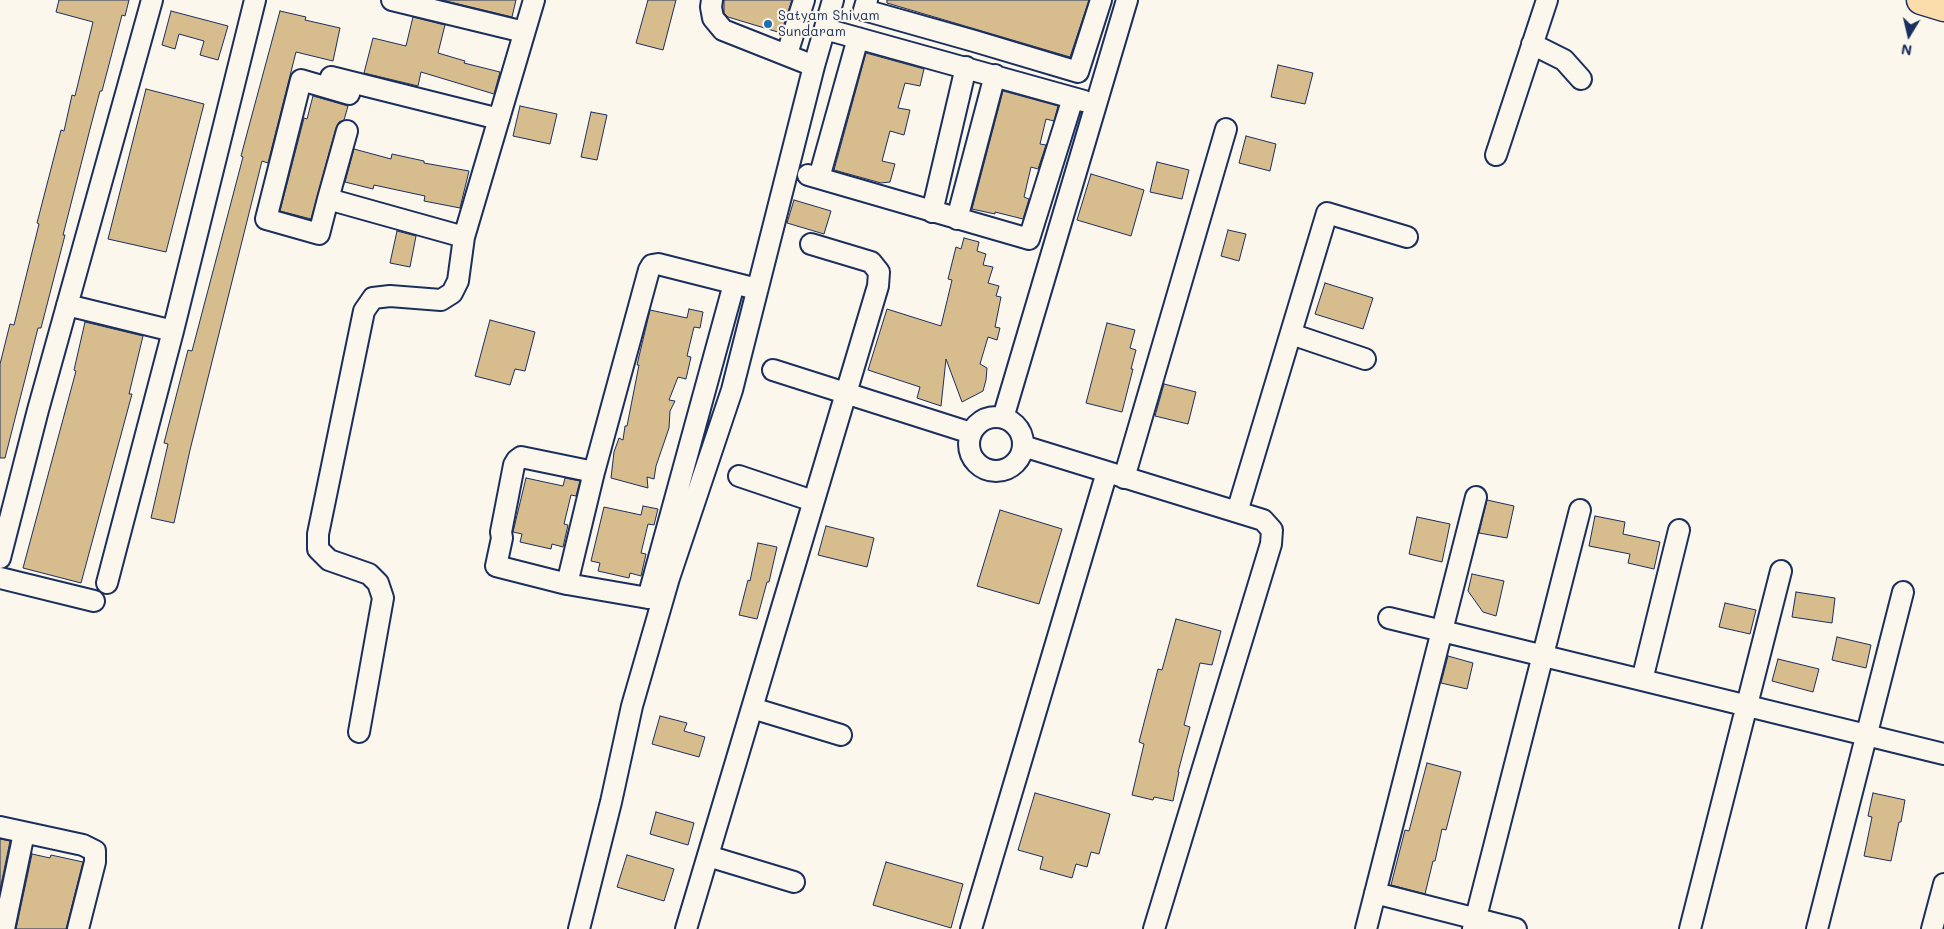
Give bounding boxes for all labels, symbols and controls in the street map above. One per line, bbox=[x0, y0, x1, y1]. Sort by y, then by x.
place label: Satyam Shivam Sundaram bbox=[778, 8, 880, 40]
north arrow bbox=[1884, 10, 1934, 60]
marker: Satyam Shivam Sundaram bbox=[762, 18, 774, 30]
text: N bbox=[1900, 40, 1913, 61]

